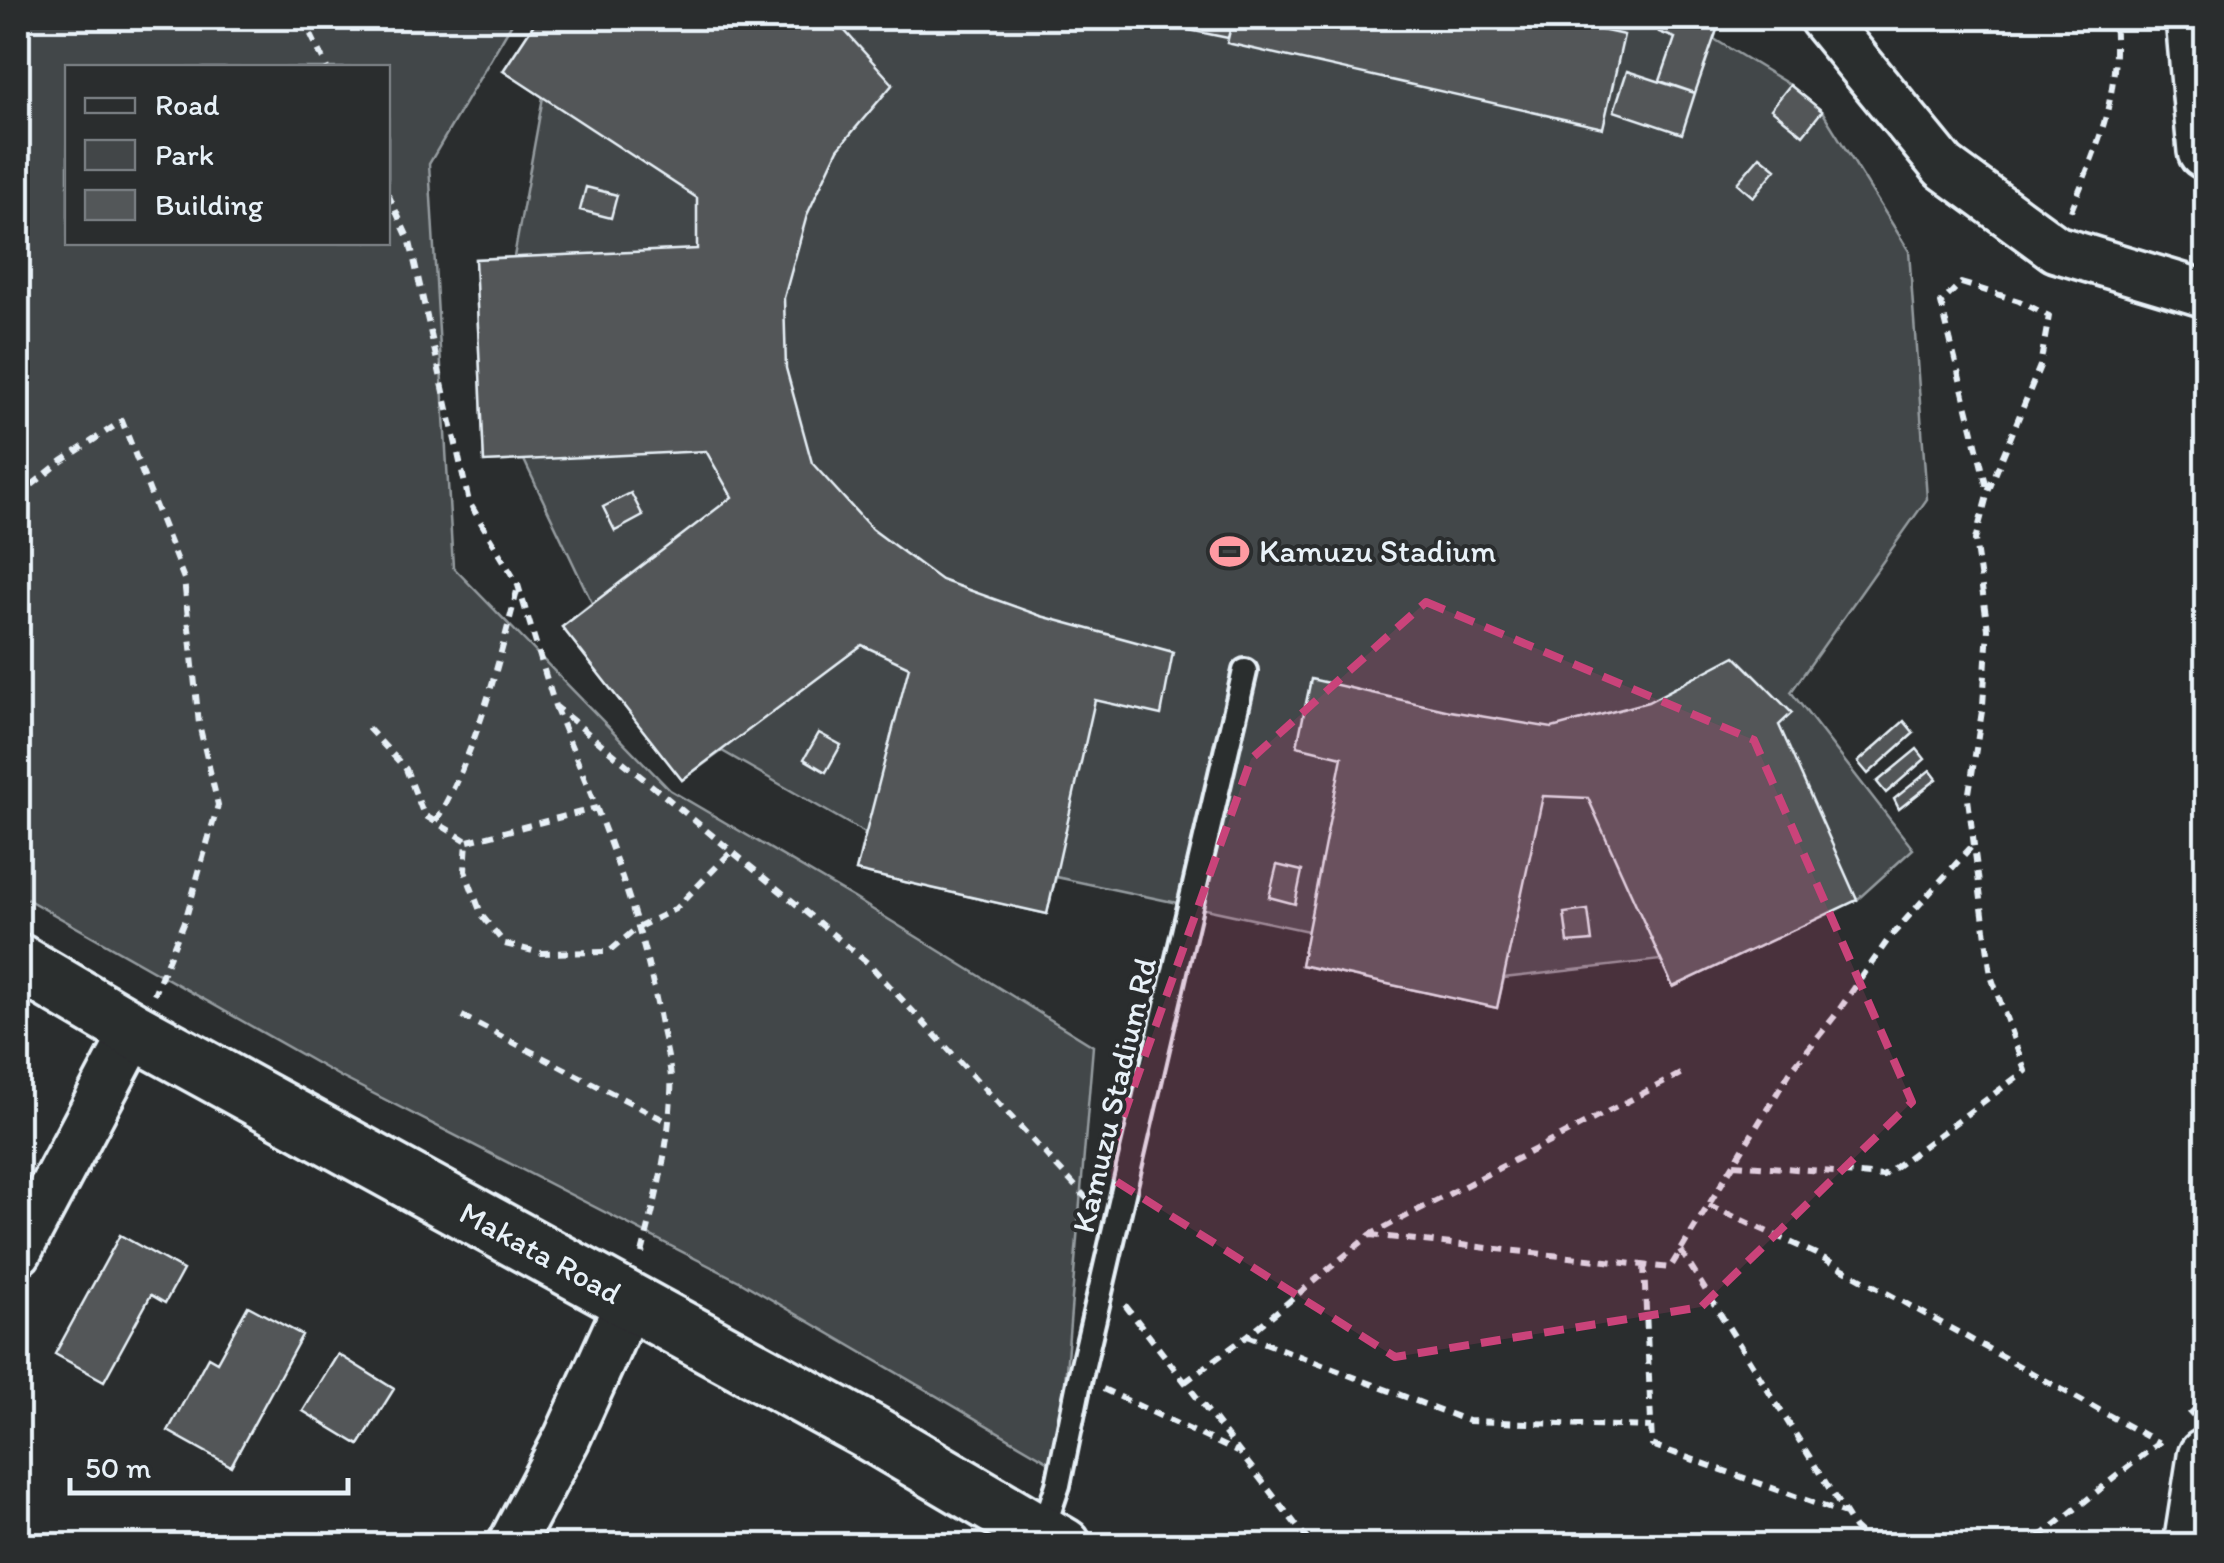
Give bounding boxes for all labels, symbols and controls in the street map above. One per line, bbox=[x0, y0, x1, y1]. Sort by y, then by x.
legend bbox=[65, 65, 390, 245]
text: Road bbox=[155, 86, 220, 123]
text: Park bbox=[155, 136, 214, 173]
text: Building bbox=[155, 186, 264, 223]
sports icon: Kamuzu Stadium bbox=[1208, 530, 1250, 572]
place label: Kamuzu Stadium bbox=[1259, 532, 1496, 570]
street label: Kamuzu Stadium Rd bbox=[1064, 954, 1164, 1236]
street label: Makata Road bbox=[453, 1193, 628, 1312]
scale bar bbox=[70, 1433, 348, 1495]
text: 50 m bbox=[85, 1449, 151, 1486]

